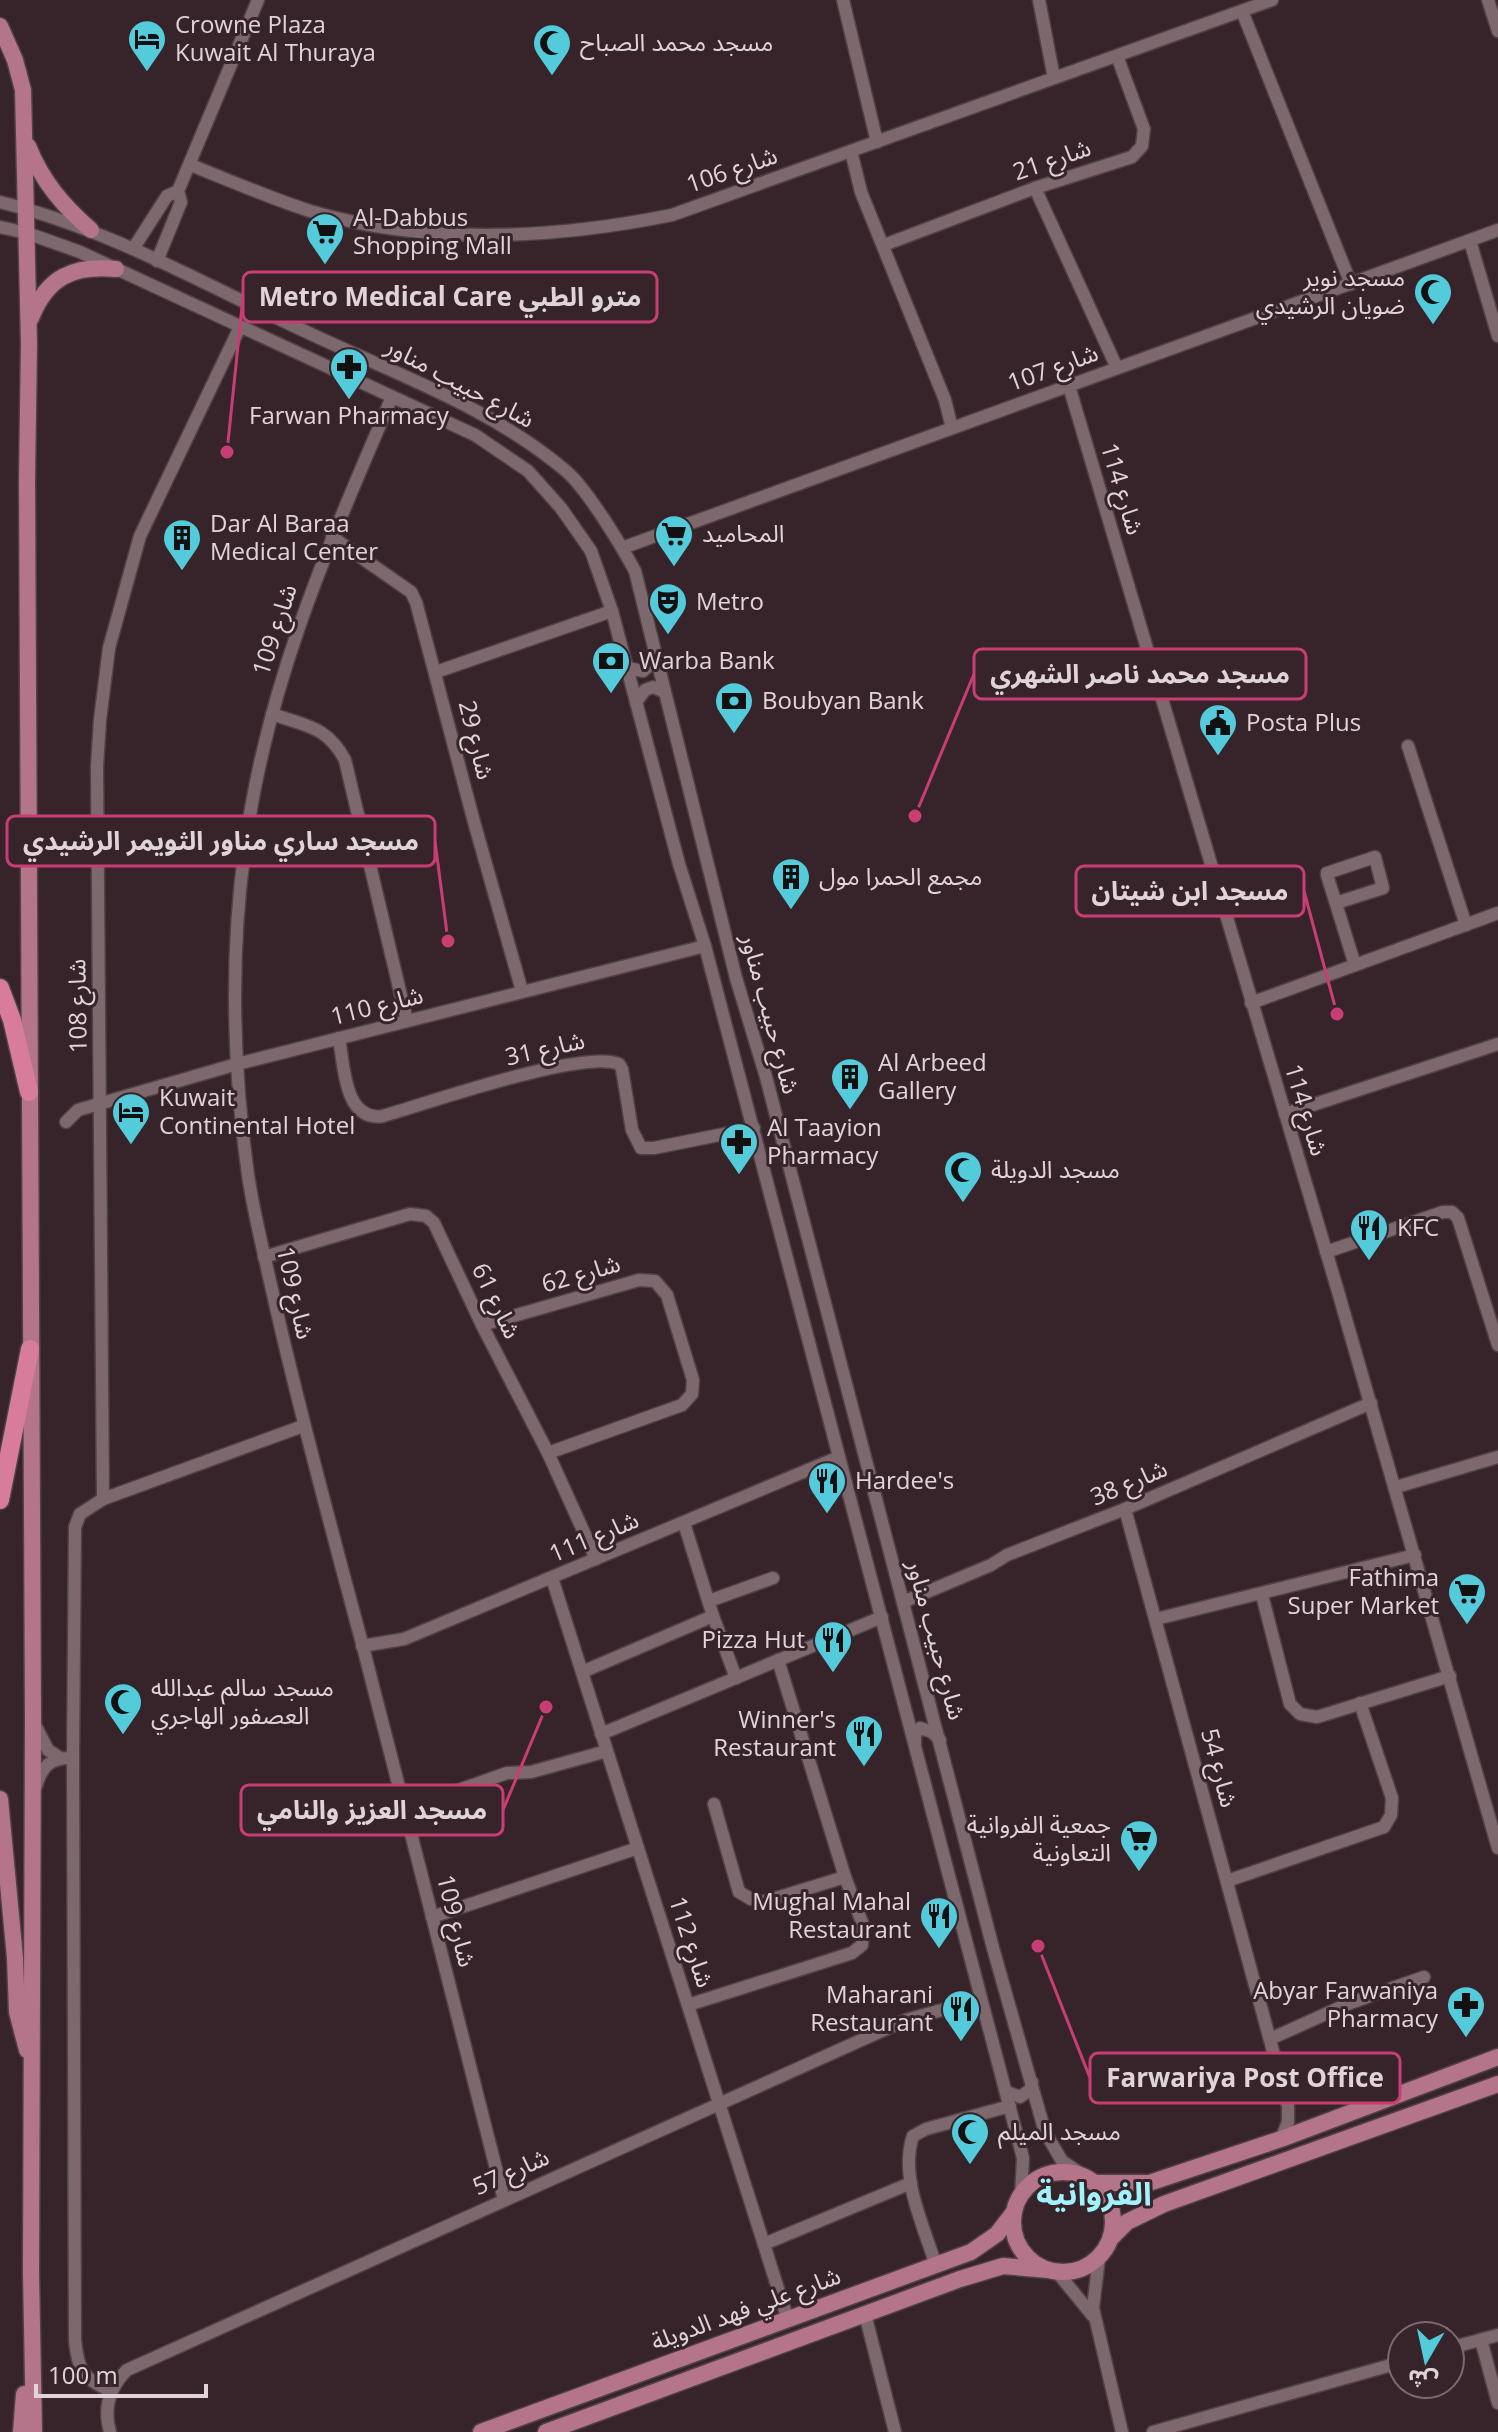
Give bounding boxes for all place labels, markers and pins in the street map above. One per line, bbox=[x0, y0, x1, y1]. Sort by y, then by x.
place label: Crowne Plaza Kuwait Al Thuraya bbox=[175, 7, 376, 68]
hotel icon: Crowne Plaza Kuwait Al Thuraya bbox=[126, 18, 168, 73]
mosque icon: مسجد محمد الصباح bbox=[531, 22, 573, 77]
place label: مسجد محمد الصباح bbox=[580, 25, 773, 60]
place label: Al-Dabbus Shopping Mall bbox=[353, 200, 512, 261]
supermarket icon: Al-Dabbus Shopping Mall bbox=[304, 211, 346, 266]
place label: مسجد نوير ضويان الرشيدي bbox=[1256, 260, 1405, 325]
mosque icon: مسجد نوير ضويان الرشيدي bbox=[1412, 271, 1454, 326]
callout: Metro Medical Care مترو الطبي bbox=[243, 272, 657, 322]
pharmacy icon: Farwan Pharmacy bbox=[328, 346, 370, 401]
place label: Farwan Pharmacy bbox=[249, 398, 450, 431]
place label: Dar Al Baraa Medical Center bbox=[210, 506, 378, 567]
supermarket icon: المحاميد bbox=[653, 513, 695, 568]
place label: المحاميد bbox=[702, 516, 784, 549]
building icon: Dar Al Baraa Medical Center bbox=[161, 517, 203, 572]
theatre icon: Metro bbox=[647, 581, 689, 636]
place label: Metro bbox=[696, 584, 764, 617]
bank icon: Warba Bank bbox=[590, 640, 632, 695]
place label: Warba Bank bbox=[639, 643, 775, 676]
callout: مسجد محمد ناصر الشهري bbox=[974, 649, 1306, 699]
bank icon: Boubyan Bank bbox=[713, 680, 755, 735]
place label: Boubyan Bank bbox=[762, 683, 924, 716]
public building icon: Posta Plus bbox=[1197, 702, 1239, 757]
place label: Posta Plus bbox=[1246, 705, 1361, 738]
callout: مسجد ساري مناور الثويمر الرشيدي bbox=[7, 816, 435, 866]
building icon: مجمع الحمرا مول bbox=[770, 856, 812, 911]
place label: مجمع الحمرا مول bbox=[819, 859, 982, 894]
callout: مسجد ابن شيتان bbox=[1076, 866, 1304, 916]
place label: Al Arbeed Gallery bbox=[878, 1045, 987, 1106]
building icon: Al Arbeed Gallery bbox=[829, 1056, 871, 1111]
place label: Kuwait Continental Hotel bbox=[159, 1080, 355, 1141]
hotel icon: Kuwait Continental Hotel bbox=[110, 1091, 152, 1146]
place label: Al Taayion Pharmacy bbox=[767, 1110, 882, 1171]
pharmacy icon: Al Taayion Pharmacy bbox=[718, 1121, 760, 1176]
mosque icon: مسجد الدويلة bbox=[942, 1149, 984, 1204]
place label: مسجد الدويلة bbox=[991, 1152, 1120, 1185]
restaurant icon: KFC bbox=[1348, 1207, 1390, 1262]
place label: KFC bbox=[1397, 1210, 1439, 1243]
restaurant icon: Hardee's bbox=[806, 1460, 848, 1515]
place label: Hardee's bbox=[855, 1463, 954, 1496]
place label: Fathima Super Market bbox=[1288, 1560, 1439, 1621]
supermarket icon: Fathima Super Market bbox=[1446, 1571, 1488, 1626]
restaurant icon: Pizza Hut bbox=[812, 1619, 854, 1674]
place label: Pizza Hut bbox=[701, 1622, 805, 1655]
place label: مسجد سالم عبدالله العصفور الهاجري bbox=[151, 1670, 334, 1735]
mosque icon: مسجد سالم عبدالله العصفور الهاجري bbox=[102, 1681, 144, 1736]
place label: Winner's Restaurant bbox=[713, 1702, 836, 1763]
restaurant icon: Winner's Restaurant bbox=[843, 1713, 885, 1768]
callout: مسجد العزيز والنامي bbox=[241, 1785, 503, 1835]
place label: جمعية الفروانية التعاونية bbox=[967, 1807, 1111, 1868]
supermarket icon: جمعية الفروانية التعاونية bbox=[1118, 1818, 1160, 1873]
place label: Mughal Mahal Restaurant bbox=[752, 1884, 911, 1945]
restaurant icon: Mughal Mahal Restaurant bbox=[918, 1895, 960, 1950]
place label: Abyar Farwaniya Pharmacy bbox=[1253, 1973, 1439, 2034]
place label: Maharani Restaurant bbox=[810, 1977, 933, 2038]
pharmacy icon: Abyar Farwaniya Pharmacy bbox=[1445, 1984, 1487, 2039]
restaurant icon: Maharani Restaurant bbox=[940, 1988, 982, 2043]
callout: Farwariya Post Office bbox=[1090, 2053, 1400, 2103]
mosque icon: مسجد الميلم bbox=[949, 2111, 991, 2166]
place label: مسجد الميلم bbox=[998, 2114, 1121, 2149]

